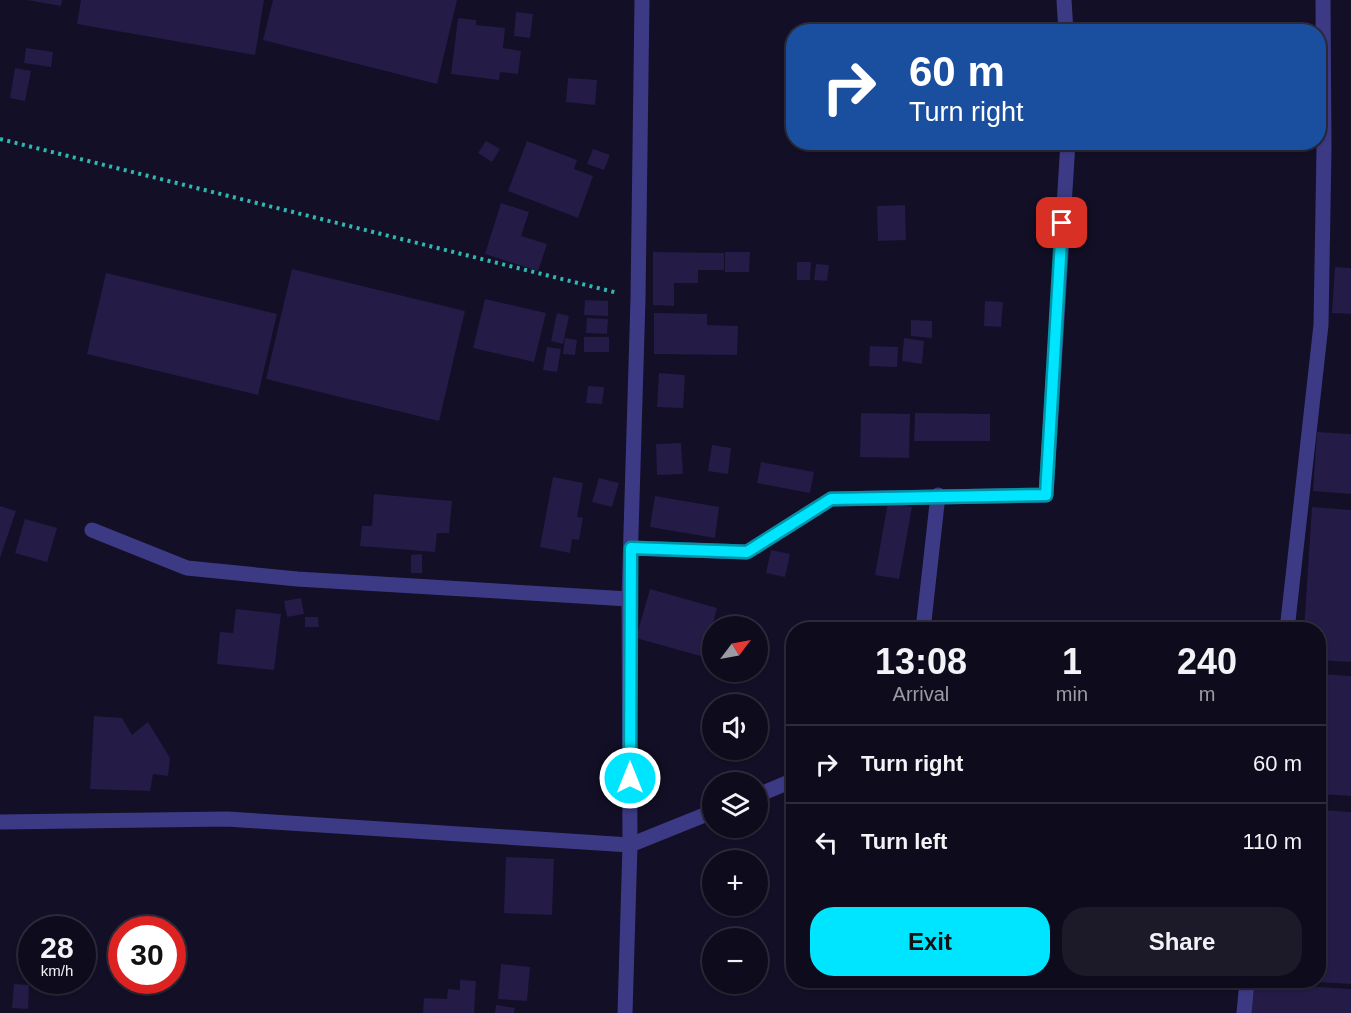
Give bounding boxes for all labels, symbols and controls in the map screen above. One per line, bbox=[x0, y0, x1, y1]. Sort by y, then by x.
icon: right bbox=[810, 48, 888, 126]
text: 60 m bbox=[909, 48, 1005, 95]
text: Turn right bbox=[909, 97, 1024, 127]
pin bbox=[1036, 197, 1087, 248]
icon: arrive bbox=[1045, 206, 1078, 239]
north arrow bbox=[702, 616, 768, 682]
map controls bbox=[702, 616, 768, 994]
text: 13:08 bbox=[875, 641, 967, 682]
text: 1 bbox=[1062, 641, 1082, 682]
text: 240 bbox=[1177, 641, 1237, 682]
text: Arrival bbox=[893, 683, 949, 705]
text: min bbox=[1056, 683, 1088, 705]
text: m bbox=[1199, 683, 1215, 705]
button: sound bbox=[702, 694, 768, 760]
position arrow bbox=[598, 746, 662, 810]
icon: right bbox=[810, 748, 843, 781]
text: Turn right bbox=[861, 751, 963, 776]
text: 60 m bbox=[1253, 751, 1302, 776]
button: layers bbox=[702, 772, 768, 838]
icon: left bbox=[810, 826, 843, 859]
text: Turn left bbox=[861, 829, 947, 854]
text: 110 m bbox=[1242, 829, 1302, 854]
button: + bbox=[702, 850, 768, 916]
button: Exit bbox=[810, 907, 1050, 976]
button: Share bbox=[1062, 907, 1302, 976]
speed limit sign: 30 bbox=[108, 916, 186, 994]
button: − bbox=[702, 928, 768, 994]
text: 28 bbox=[40, 931, 74, 964]
text: km/h bbox=[41, 962, 73, 979]

